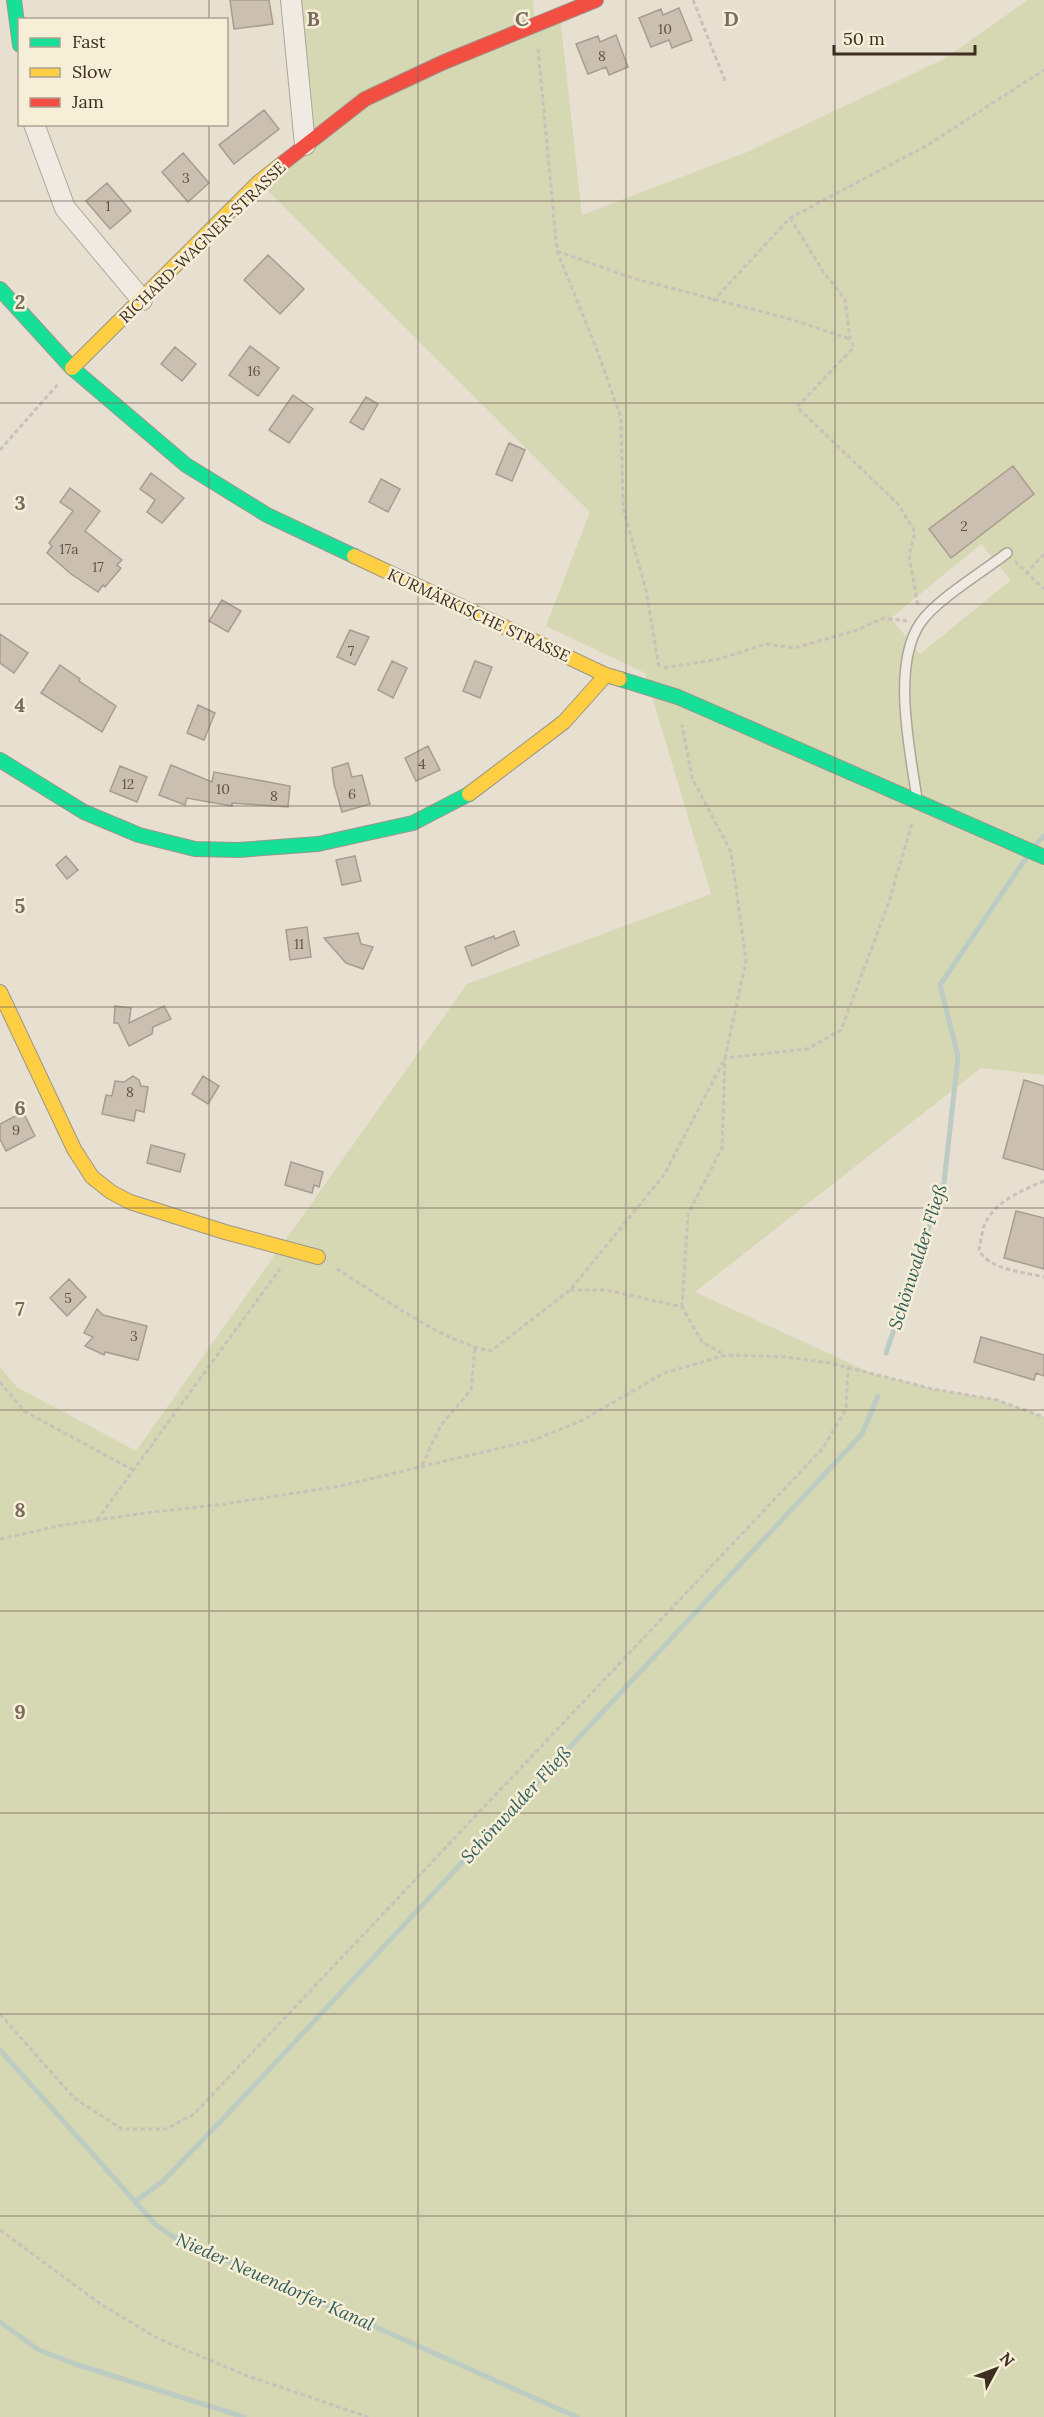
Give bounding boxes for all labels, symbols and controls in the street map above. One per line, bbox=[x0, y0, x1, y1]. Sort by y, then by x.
text: B bbox=[306, 6, 320, 31]
text: C bbox=[515, 6, 529, 31]
text: D bbox=[723, 6, 739, 31]
legend bbox=[18, 18, 228, 126]
scale bar bbox=[834, 18, 975, 56]
house number: 10 bbox=[658, 20, 672, 38]
text: 50 m bbox=[843, 27, 885, 50]
text: Fast bbox=[72, 30, 106, 53]
house number: 8 bbox=[598, 47, 606, 65]
text: Slow bbox=[72, 60, 112, 83]
text: Jam bbox=[71, 90, 104, 113]
street label: RICHARD-WAGNER-STRASSE bbox=[115, 157, 289, 327]
house number: 3 bbox=[182, 169, 190, 187]
house number: 1 bbox=[105, 197, 111, 215]
text: 2 bbox=[15, 289, 25, 314]
house number: 16 bbox=[247, 362, 261, 380]
text: 3 bbox=[14, 490, 26, 515]
house number: 2 bbox=[960, 517, 968, 535]
house number: 17a bbox=[60, 540, 78, 558]
house number: 17 bbox=[92, 558, 104, 576]
street label: KURMÄRKISCHE STRASSE bbox=[385, 564, 574, 666]
house number: 7 bbox=[348, 642, 355, 660]
text: 4 bbox=[15, 692, 26, 717]
house number: 4 bbox=[418, 755, 426, 773]
house number: 12 bbox=[122, 775, 134, 793]
house number: 10 bbox=[216, 780, 230, 798]
house number: 6 bbox=[348, 785, 356, 803]
house number: 8 bbox=[270, 787, 278, 805]
text: 5 bbox=[15, 893, 26, 918]
house number: 11 bbox=[294, 935, 304, 953]
house number: 8 bbox=[126, 1083, 134, 1101]
text: 6 bbox=[14, 1095, 26, 1120]
house number: 9 bbox=[12, 1121, 20, 1139]
water label: Schönwalder Fließ bbox=[883, 1181, 952, 1332]
house number: 5 bbox=[64, 1289, 72, 1307]
text: 7 bbox=[15, 1296, 25, 1321]
house number: 3 bbox=[130, 1327, 138, 1345]
text: 8 bbox=[14, 1497, 26, 1522]
text: 9 bbox=[14, 1699, 26, 1724]
water label: Schönwalder Fließ bbox=[456, 1741, 576, 1868]
water label: Nieder Neuendorfer Kanal bbox=[173, 2227, 378, 2336]
north arrow bbox=[966, 2339, 1026, 2399]
text: N bbox=[996, 2348, 1019, 2370]

